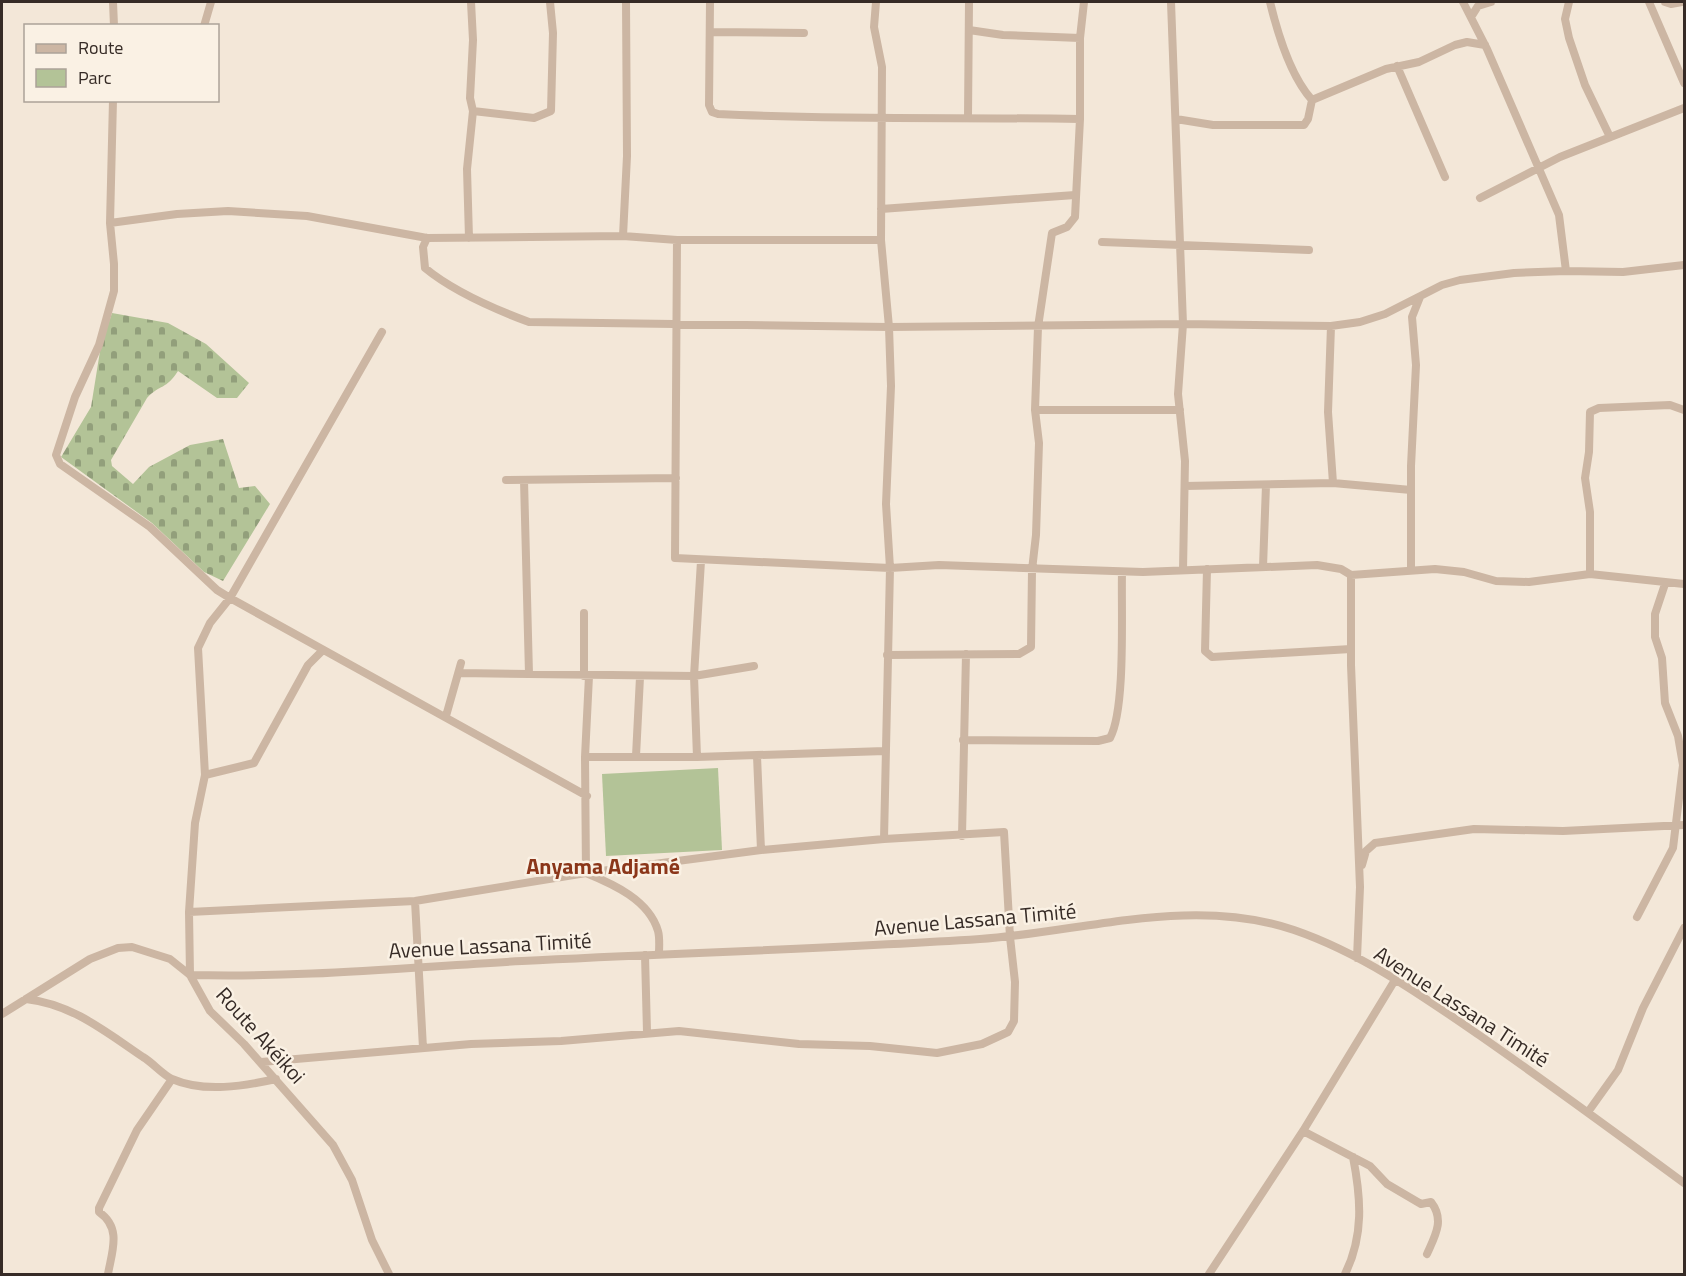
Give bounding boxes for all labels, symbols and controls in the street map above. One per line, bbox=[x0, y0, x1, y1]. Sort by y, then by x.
legend bbox=[24, 24, 219, 102]
text: Route bbox=[78, 34, 123, 61]
text: Parc bbox=[78, 64, 112, 91]
district label: Anyama Adjamé bbox=[526, 849, 680, 883]
street label: Avenue Lassana Timité bbox=[872, 894, 1078, 944]
street label: Avenue Lassana Timité bbox=[388, 924, 592, 966]
street label: Avenue Lassana Timité bbox=[1368, 937, 1556, 1075]
street label: Route Akéikoi bbox=[209, 979, 313, 1091]

